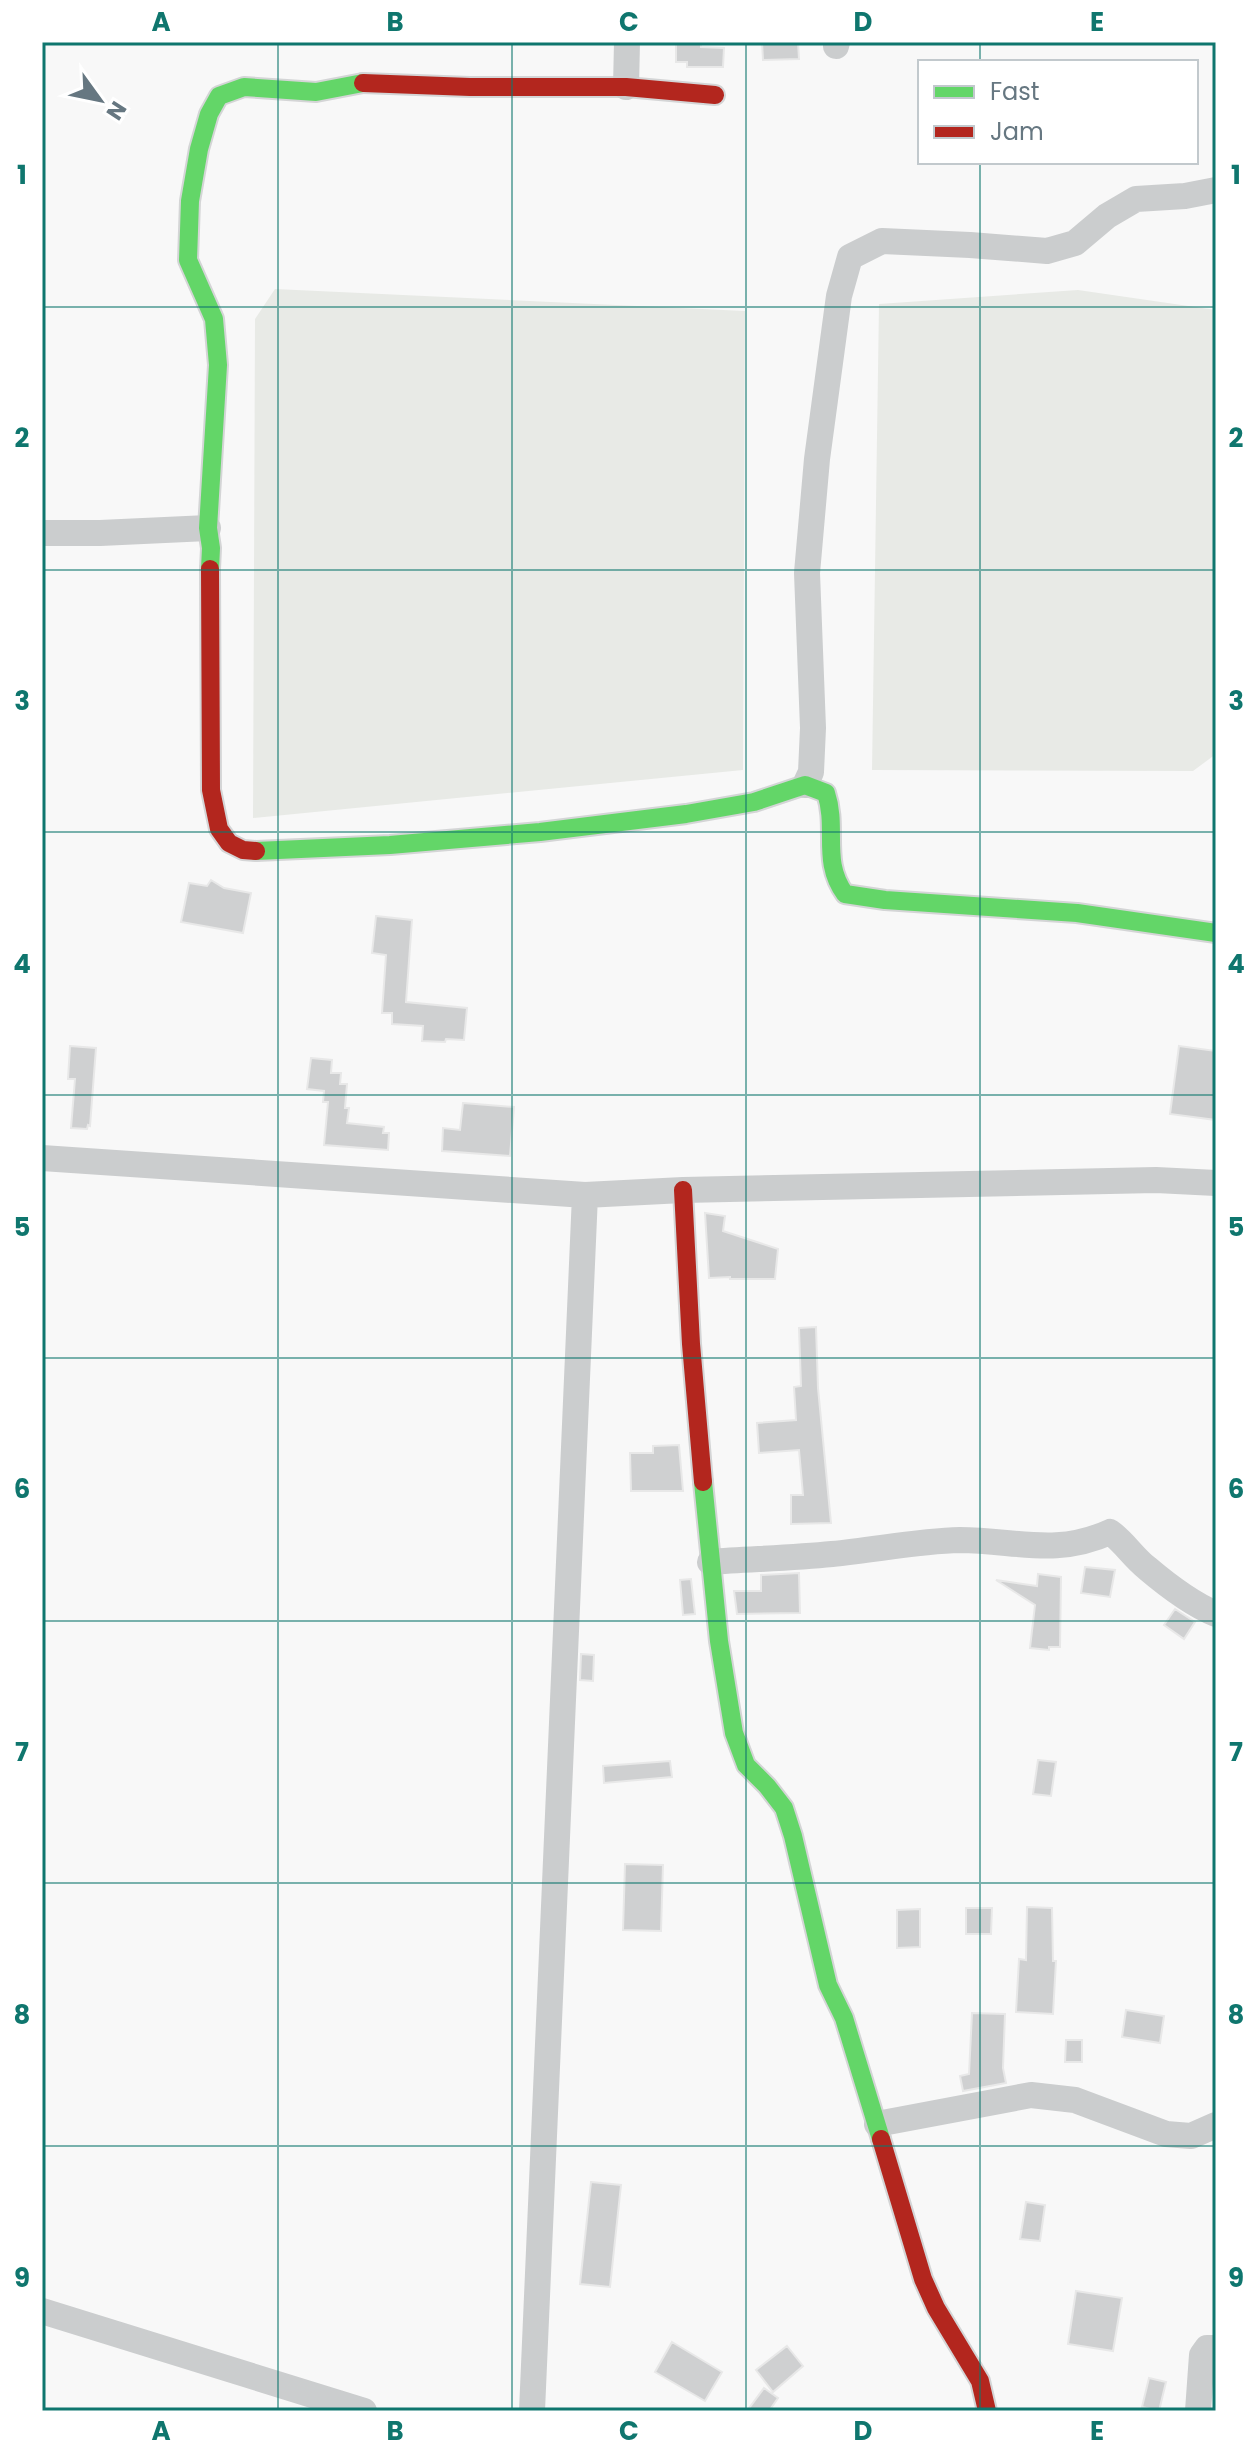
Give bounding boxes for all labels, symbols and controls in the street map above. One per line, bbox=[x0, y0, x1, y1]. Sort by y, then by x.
text: A bbox=[151, 4, 171, 40]
text: B bbox=[386, 4, 404, 40]
text: C bbox=[619, 4, 639, 40]
text: D bbox=[854, 4, 873, 40]
text: E bbox=[1090, 4, 1104, 40]
north arrow bbox=[60, 60, 140, 140]
legend bbox=[918, 60, 1198, 164]
text: Fast bbox=[990, 75, 1040, 108]
text: N bbox=[99, 95, 134, 126]
text: Jam bbox=[990, 115, 1044, 148]
text: 1 bbox=[17, 157, 27, 193]
text: 1 bbox=[1231, 157, 1241, 193]
text: 2 bbox=[15, 420, 30, 456]
text: 2 bbox=[1229, 420, 1244, 456]
text: 3 bbox=[14, 683, 30, 719]
text: 3 bbox=[1228, 683, 1244, 719]
text: 4 bbox=[13, 946, 31, 982]
text: 4 bbox=[1227, 946, 1245, 982]
text: 5 bbox=[14, 1209, 30, 1245]
text: 5 bbox=[1228, 1209, 1244, 1245]
text: 6 bbox=[14, 1471, 30, 1507]
text: 6 bbox=[1228, 1471, 1244, 1507]
text: 7 bbox=[15, 1734, 29, 1770]
text: 7 bbox=[1229, 1734, 1243, 1770]
text: 8 bbox=[14, 1997, 30, 2033]
text: 8 bbox=[1228, 1997, 1244, 2033]
text: 9 bbox=[14, 2260, 30, 2296]
text: 9 bbox=[1228, 2260, 1244, 2296]
text: A bbox=[151, 2413, 171, 2449]
text: B bbox=[386, 2413, 404, 2449]
text: C bbox=[619, 2413, 639, 2449]
text: D bbox=[854, 2413, 873, 2449]
text: E bbox=[1090, 2413, 1104, 2449]

